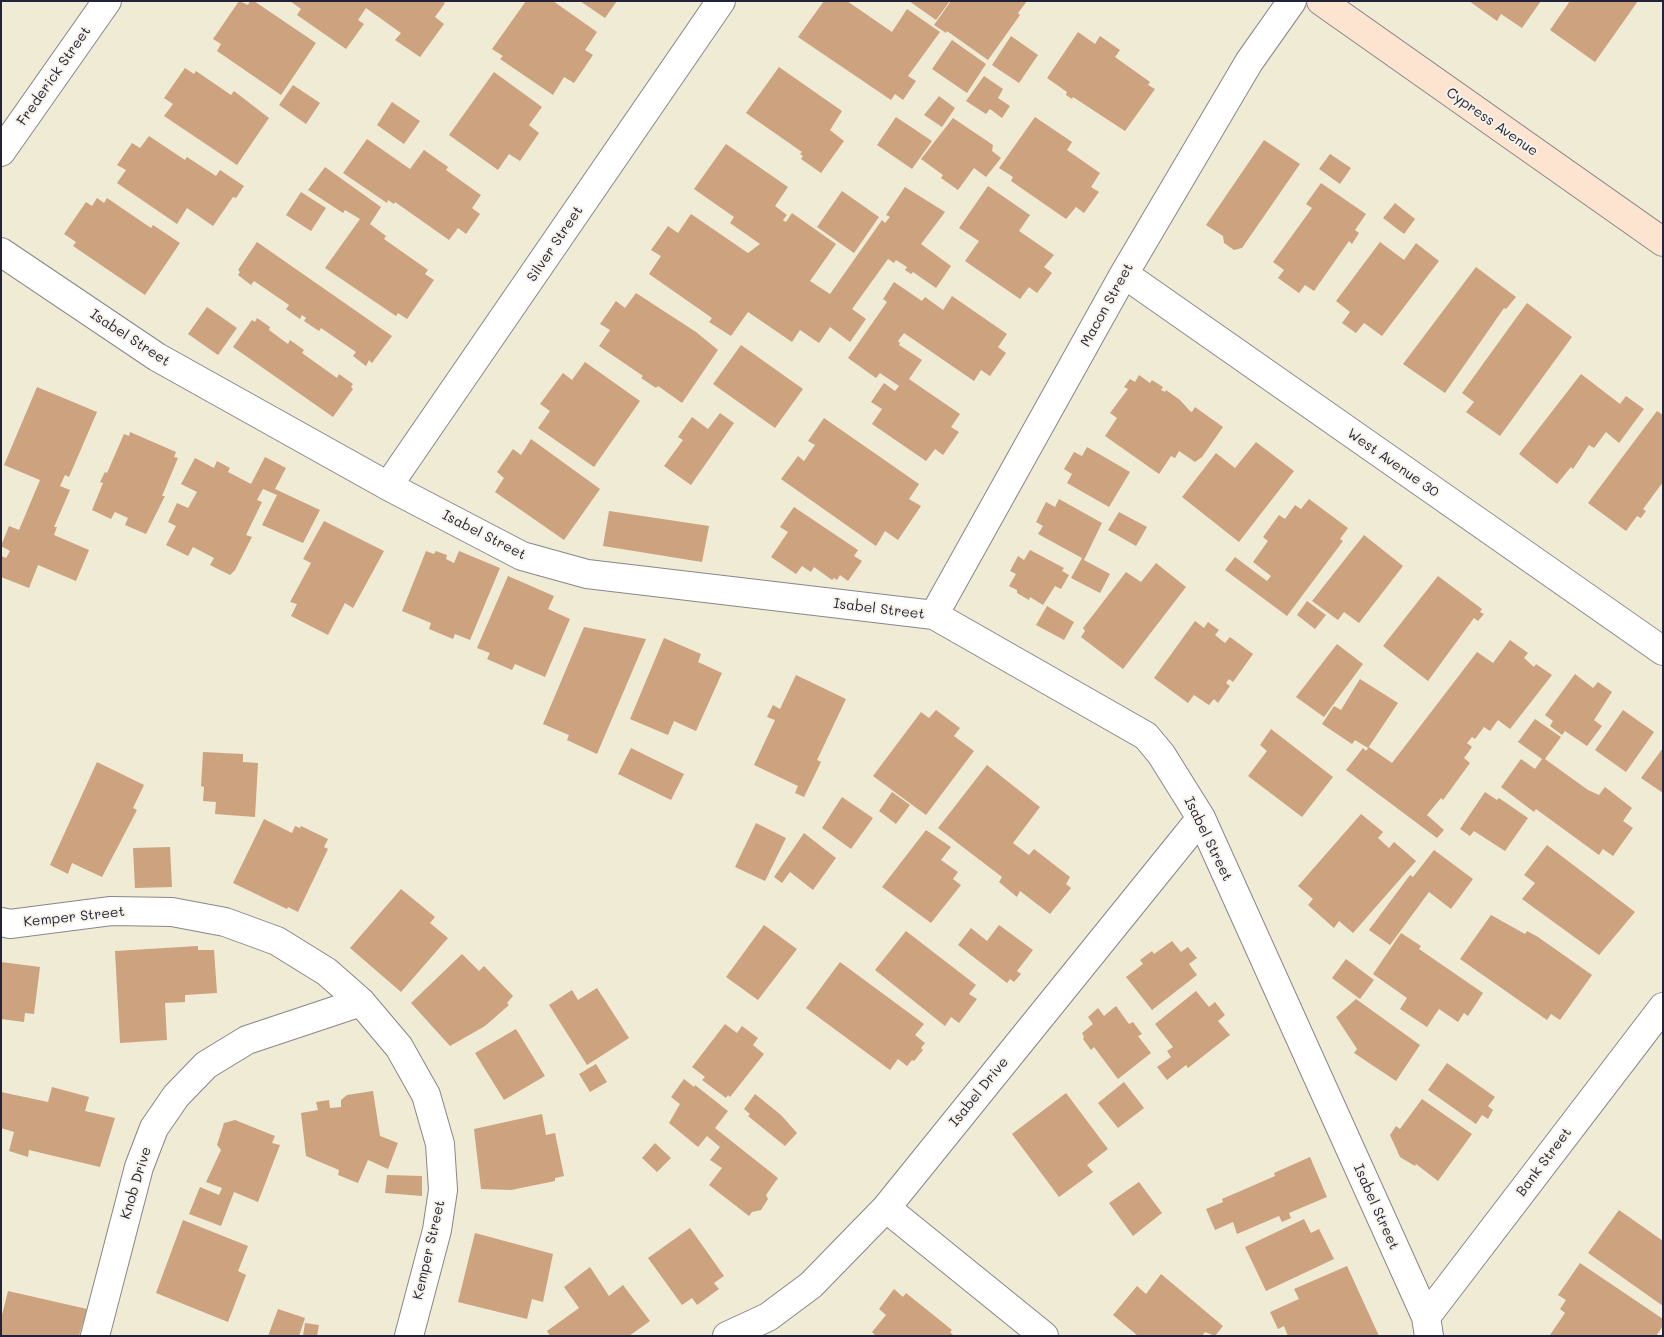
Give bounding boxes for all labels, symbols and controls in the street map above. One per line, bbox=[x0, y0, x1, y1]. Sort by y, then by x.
street label: Frederick Street bbox=[14, 23, 94, 129]
street label: Cypress Avenue bbox=[1443, 84, 1541, 160]
street label: Silver Street bbox=[523, 203, 587, 285]
street label: Macon Street bbox=[1077, 260, 1137, 350]
street label: Isabel Street bbox=[87, 306, 173, 370]
street label: West Avenue 30 bbox=[1344, 425, 1442, 501]
street label: Isabel Street bbox=[439, 507, 529, 563]
street label: Isabel Street bbox=[832, 595, 926, 623]
street label: Isabel Street bbox=[1180, 794, 1236, 884]
street label: Kemper Street bbox=[23, 903, 125, 931]
street label: Isabel Drive bbox=[946, 1054, 1012, 1130]
street label: Bank Street bbox=[1513, 1124, 1575, 1200]
street label: Knob Drive bbox=[117, 1145, 155, 1221]
street label: Isabel Street bbox=[1350, 1162, 1402, 1252]
street label: Kemper Street bbox=[409, 1199, 449, 1301]

